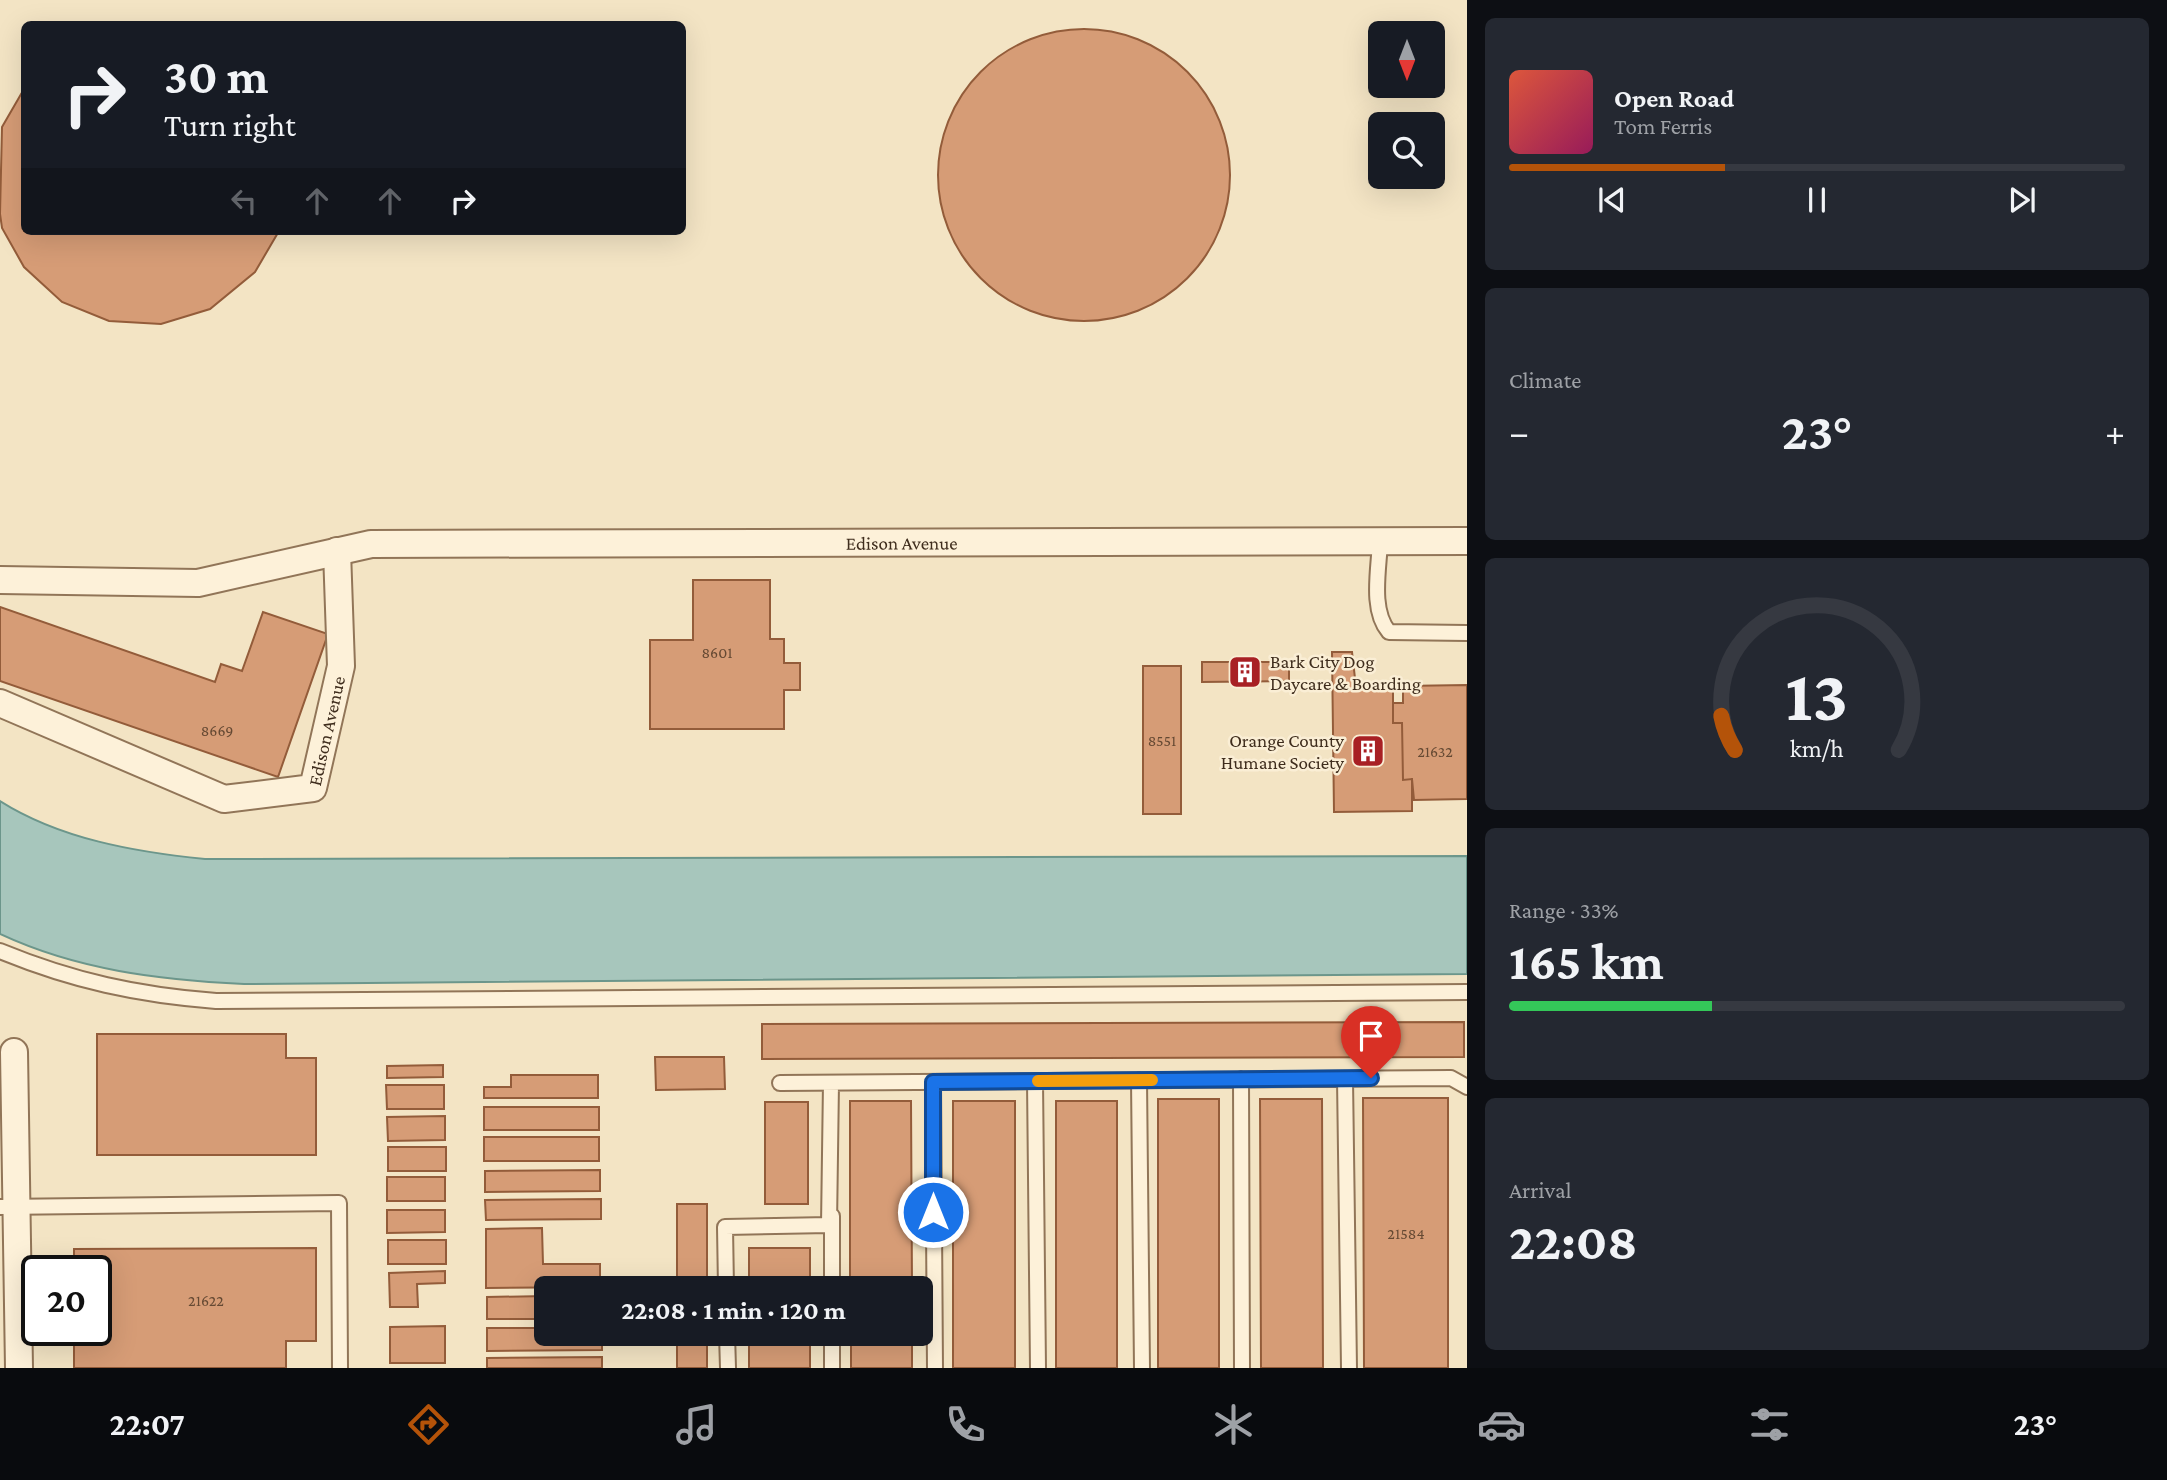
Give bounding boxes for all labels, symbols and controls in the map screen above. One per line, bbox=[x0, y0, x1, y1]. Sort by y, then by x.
north arrow bbox=[1368, 21, 1446, 98]
map controls bbox=[1368, 21, 1445, 189]
icon: right bbox=[49, 49, 140, 140]
text: 30 m bbox=[164, 49, 269, 104]
text: Open Road bbox=[1614, 84, 1734, 113]
text: Turn right bbox=[164, 107, 296, 143]
button: search bbox=[1368, 112, 1445, 189]
text: Tom Ferris bbox=[1614, 113, 1712, 139]
icon: previous bbox=[1593, 181, 1631, 219]
icon: pause bbox=[1798, 181, 1836, 219]
icon: next bbox=[2003, 181, 2041, 219]
icon: left bbox=[225, 182, 263, 220]
icon: ahead bbox=[298, 182, 336, 220]
icon: ahead bbox=[371, 182, 409, 220]
icon: right bbox=[444, 182, 482, 220]
text: Climate bbox=[1509, 367, 1581, 393]
text: 23° bbox=[1781, 402, 1853, 460]
text: − bbox=[1509, 411, 1529, 453]
text: + bbox=[2105, 411, 2125, 453]
street label: Edison Avenue bbox=[846, 532, 958, 554]
house number: 8601 bbox=[701, 644, 733, 661]
place label: Bark City Dog Daycare & Boarding bbox=[1270, 651, 1421, 694]
building icon: Bark City Dog Daycare & Boarding bbox=[1226, 653, 1264, 691]
text: 13 bbox=[1786, 655, 1848, 736]
street label: Edison Avenue bbox=[304, 674, 349, 788]
house number: 8669 bbox=[201, 722, 233, 739]
place label: Orange County Humane Society bbox=[1221, 730, 1344, 773]
house number: 8551 bbox=[1148, 732, 1176, 749]
building icon: Orange County Humane Society bbox=[1349, 732, 1387, 770]
text: km/h bbox=[1790, 735, 1844, 762]
house number: 21632 bbox=[1417, 743, 1453, 760]
text: Range · 33% bbox=[1509, 897, 1619, 923]
text: 165 km bbox=[1509, 932, 1664, 990]
pin bbox=[1341, 1006, 1401, 1078]
icon: arrive bbox=[1352, 1017, 1390, 1055]
position arrow bbox=[896, 1175, 970, 1249]
text: Arrival bbox=[1509, 1177, 1572, 1203]
text: 22:08 bbox=[1509, 1212, 1638, 1270]
house number: 21584 bbox=[1387, 1225, 1425, 1242]
speed limit sign: 20 bbox=[21, 1255, 112, 1346]
house number: 21622 bbox=[188, 1292, 224, 1309]
text: 22:08 · 1 min · 120 m bbox=[621, 1296, 846, 1325]
icon: directions bbox=[404, 1400, 453, 1449]
icon: music bbox=[672, 1400, 721, 1449]
icon: phone bbox=[941, 1400, 990, 1449]
icon: climate bbox=[1209, 1400, 1258, 1449]
icon: car bbox=[1477, 1400, 1526, 1449]
icon: filters bbox=[1745, 1400, 1794, 1449]
text: 22:07 bbox=[110, 1406, 185, 1442]
text: 23° bbox=[2014, 1406, 2057, 1442]

